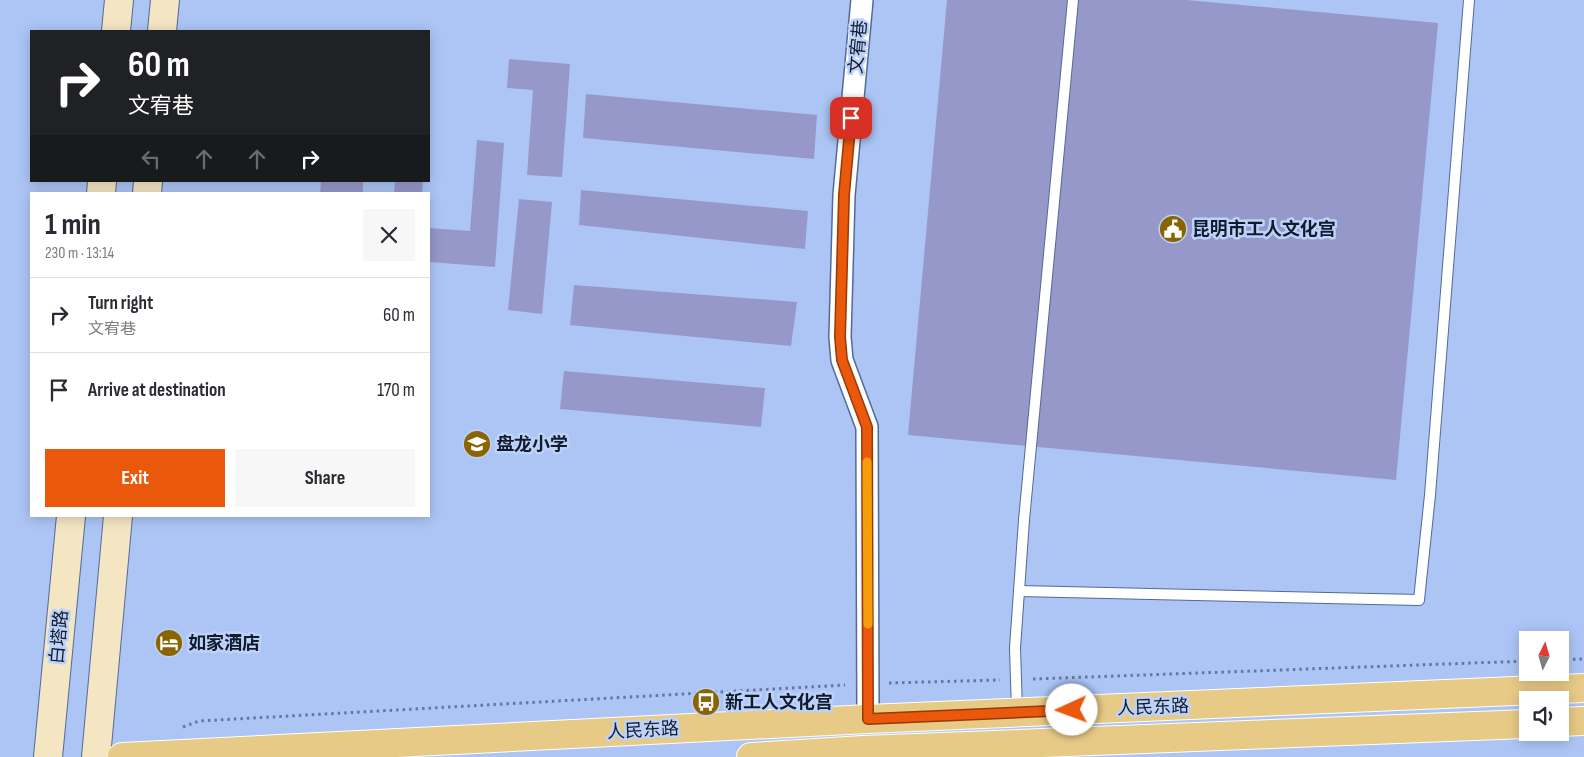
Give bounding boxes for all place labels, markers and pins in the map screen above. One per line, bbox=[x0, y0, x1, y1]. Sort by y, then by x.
pin bbox=[830, 97, 872, 139]
public building icon: 昆明市工人文化宫 bbox=[1158, 214, 1188, 244]
place label: 昆明市工人文化宫 bbox=[1192, 219, 1336, 240]
school or university icon: 盘龙小学 bbox=[462, 429, 492, 459]
place label: 盘龙小学 bbox=[496, 434, 568, 455]
hotel icon: 如家酒店 bbox=[154, 628, 184, 658]
place label: 如家酒店 bbox=[188, 633, 260, 654]
bus stop icon: 新工人文化宫 bbox=[691, 687, 721, 717]
place label: 新工人文化宫 bbox=[725, 692, 833, 713]

